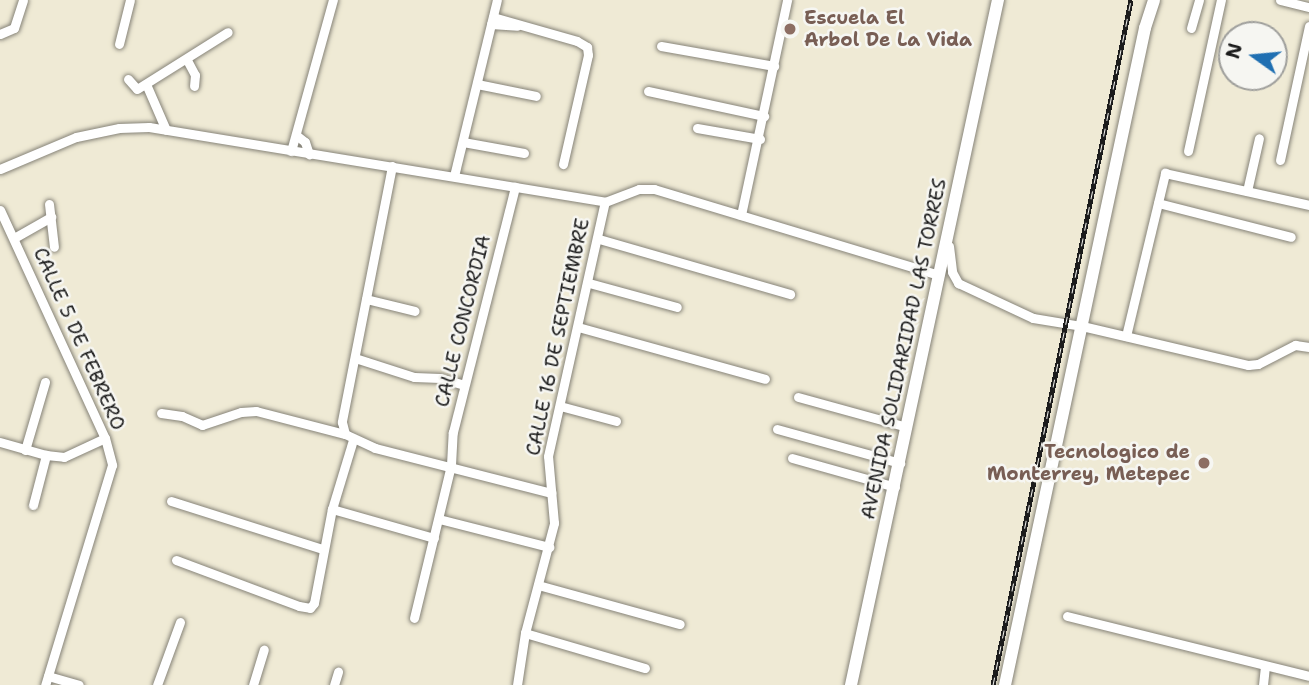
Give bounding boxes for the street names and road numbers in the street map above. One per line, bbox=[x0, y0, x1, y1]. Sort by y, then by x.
street label: AVENIDA SOLIDARIDAD LAS TORRES bbox=[857, 177, 951, 521]
street label: CALLE 16 DE SEPTIEMBRE bbox=[522, 216, 594, 458]
street label: CALLE CONCORDIA bbox=[431, 233, 495, 409]
street label: CALLE 5 DE FEBRERO bbox=[28, 244, 130, 434]

